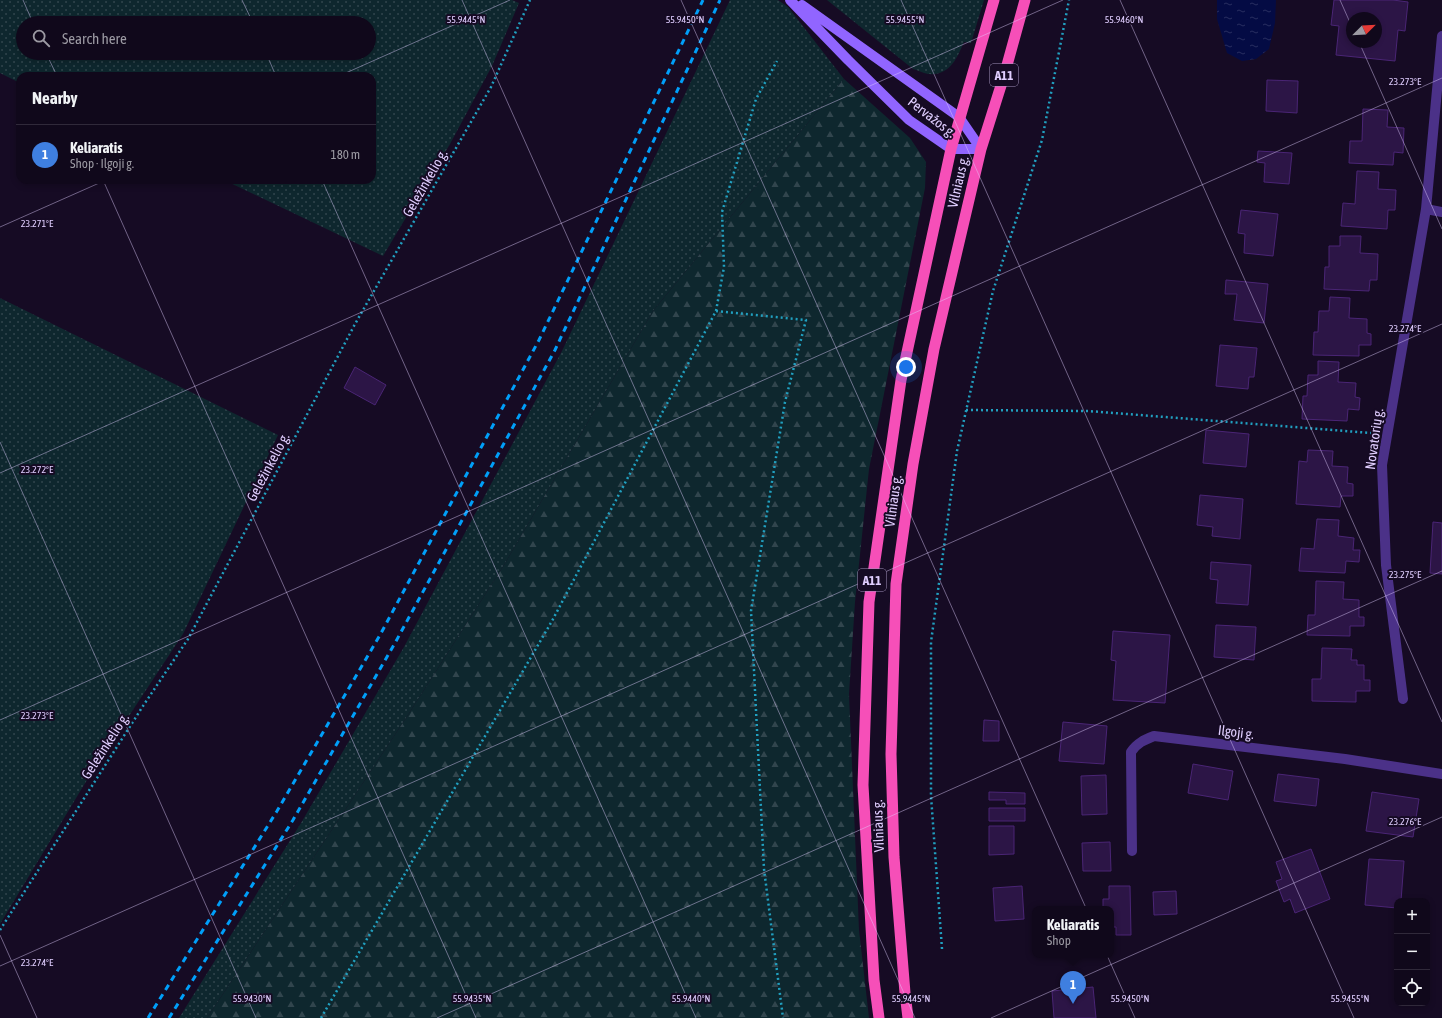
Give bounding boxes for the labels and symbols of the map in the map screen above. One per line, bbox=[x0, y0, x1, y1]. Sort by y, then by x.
north arrow bbox=[1346, 12, 1382, 48]
text: 55.9445°N bbox=[447, 14, 485, 25]
text: 55.9450°N bbox=[666, 14, 704, 25]
text: 55.9455°N bbox=[886, 14, 924, 25]
text: 55.9460°N bbox=[1105, 14, 1143, 25]
road number: A11 bbox=[990, 64, 1018, 86]
text: 23.273°E bbox=[1389, 76, 1422, 87]
street label: Pervažos g. bbox=[905, 93, 959, 141]
street label: Geležinkelio g. bbox=[399, 147, 451, 219]
street label: Vilniaus g. bbox=[944, 155, 972, 209]
text: 23.271°E bbox=[21, 218, 54, 229]
text: 23.274°E bbox=[1389, 323, 1422, 334]
your location bbox=[896, 357, 916, 377]
street label: Novatorių g. bbox=[1362, 407, 1386, 471]
street label: Geležinkelio g. bbox=[243, 430, 293, 504]
text: 23.272°E bbox=[21, 464, 54, 475]
street label: Vilniaus g. bbox=[881, 474, 905, 528]
road number: A11 bbox=[858, 569, 886, 591]
text: 23.275°E bbox=[1389, 569, 1422, 580]
text: 23.273°E bbox=[21, 710, 54, 721]
street label: Geležinkelio g. bbox=[78, 710, 132, 782]
street label: Ilgoji g. bbox=[1217, 722, 1255, 742]
street label: Vilniaus g. bbox=[869, 800, 887, 852]
text: 23.276°E bbox=[1389, 816, 1422, 827]
text: 23.274°E bbox=[21, 957, 54, 968]
pin: 1 bbox=[1060, 971, 1086, 1004]
text: 55.9430°N bbox=[233, 993, 271, 1004]
text: 55.9435°N bbox=[453, 993, 491, 1004]
text: 55.9440°N bbox=[672, 993, 710, 1004]
text: 55.9445°N bbox=[892, 993, 930, 1004]
text: 55.9450°N bbox=[1111, 993, 1149, 1004]
text: 55.9455°N bbox=[1331, 993, 1369, 1004]

